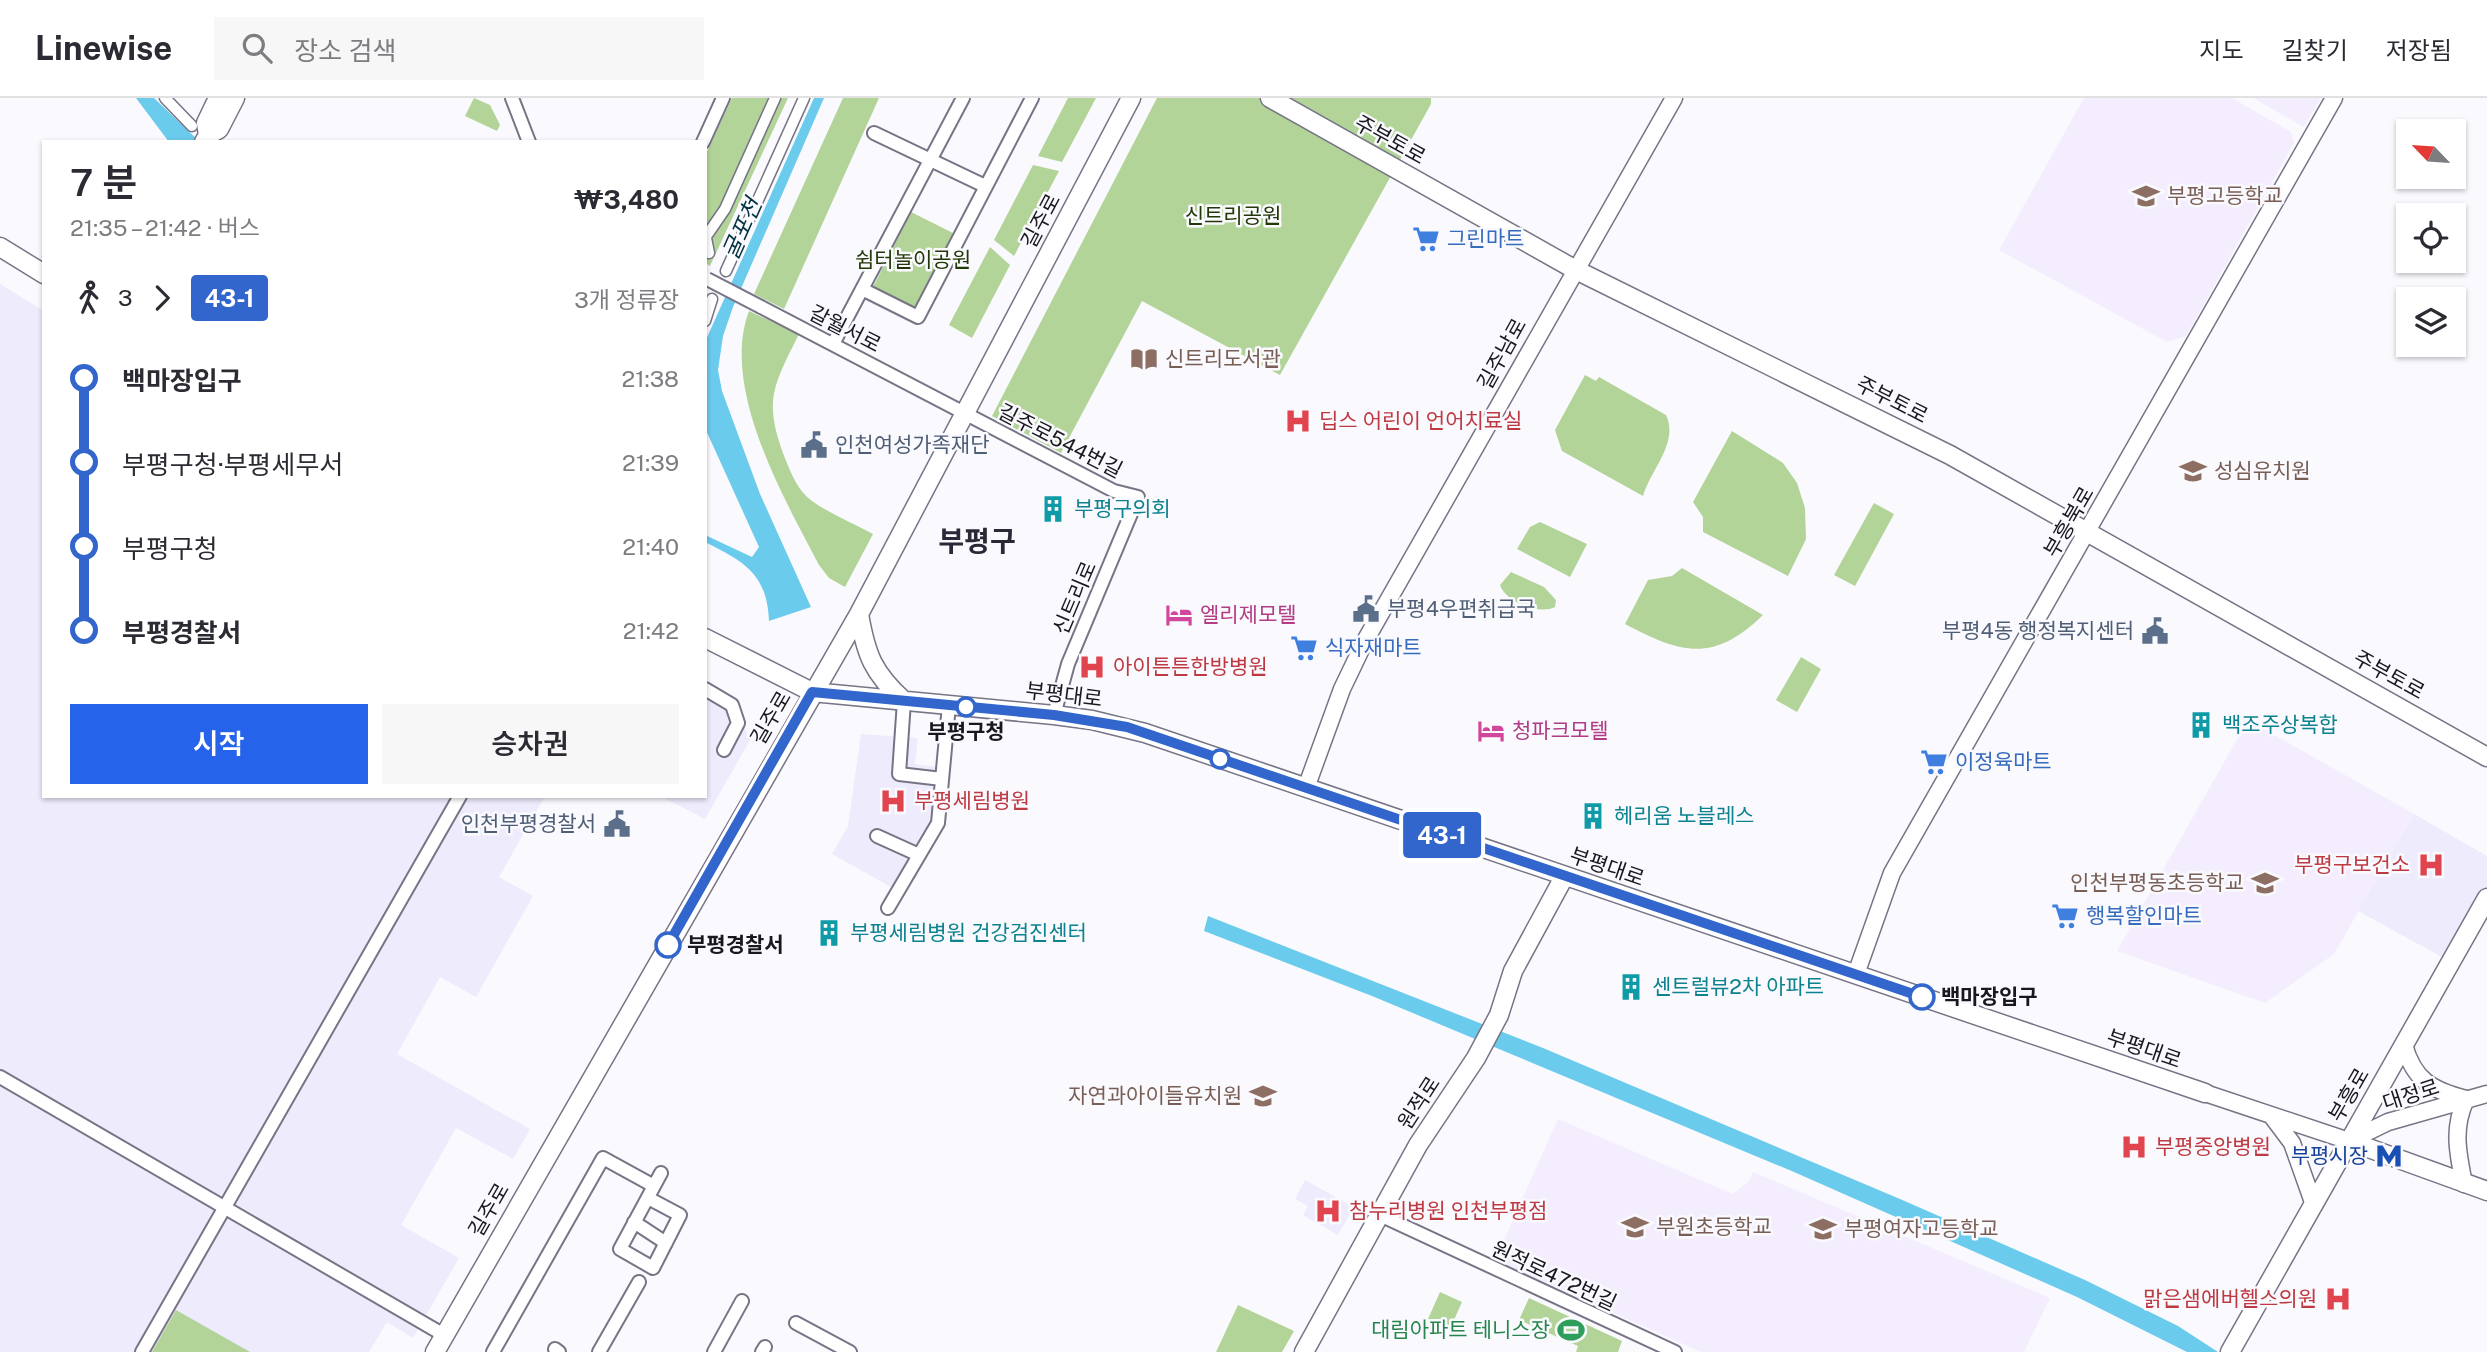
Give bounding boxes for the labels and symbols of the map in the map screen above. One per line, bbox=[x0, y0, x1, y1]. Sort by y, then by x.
street label: 주부토로 bbox=[1350, 110, 1430, 169]
north arrow bbox=[2396, 119, 2466, 189]
school or university icon: 부평고등학교 bbox=[2131, 181, 2161, 211]
place label: 부평고등학교 bbox=[2167, 183, 2283, 208]
street label: 길주로 bbox=[1016, 189, 1065, 252]
water label: 굴포천 bbox=[716, 192, 768, 263]
park label: 신트리공원 bbox=[1185, 203, 1281, 228]
supermarket icon: 그린마트 bbox=[1411, 224, 1441, 254]
place label: 그린마트 bbox=[1447, 226, 1524, 251]
park label: 쉼터놀이공원 bbox=[855, 247, 971, 272]
street label: 갈월서로 bbox=[805, 300, 885, 357]
street label: 길주남로 bbox=[1472, 314, 1531, 394]
library icon: 신트리도서관 bbox=[1129, 344, 1159, 374]
place label: 신트리도서관 bbox=[1165, 346, 1281, 371]
street label: 주부토로 bbox=[1852, 371, 1932, 428]
street label: 길주로544번길 bbox=[994, 398, 1127, 483]
hospital icon: 딥스 어린이 언어치료실 bbox=[1283, 406, 1313, 436]
place label: 딥스 어린이 언어치료실 bbox=[1319, 408, 1522, 433]
public building icon: 인천여성가족재단 bbox=[799, 430, 829, 460]
place label: 인천여성가족재단 bbox=[835, 432, 990, 457]
school or university icon: 성심유치원 bbox=[2178, 456, 2208, 486]
place label: 성심유치원 bbox=[2214, 458, 2311, 483]
street label: 부흥북로 bbox=[2038, 482, 2099, 561]
building icon: 부평구의회 bbox=[1038, 494, 1068, 524]
place label: 부평구의회 bbox=[1074, 496, 1171, 521]
district label: 부평구 bbox=[938, 524, 1016, 557]
street label: 신트리로 bbox=[1048, 557, 1101, 638]
public building icon: 부평4우편취급국 bbox=[1351, 594, 1381, 624]
place label: 부평4우편취급국 bbox=[1387, 596, 1535, 621]
hotel icon: 엘리제모텔 bbox=[1164, 600, 1194, 630]
place label: 엘리제모텔 bbox=[1200, 602, 1297, 627]
public building icon: 부평4동 행정복지센터 bbox=[2140, 616, 2170, 646]
place label: 부평4동 행정복지센터 bbox=[1942, 618, 2134, 643]
supermarket icon: 식자재마트 bbox=[1289, 633, 1319, 663]
place label: 식자재마트 bbox=[1325, 635, 1422, 660]
street label: 주부토로 bbox=[2349, 645, 2429, 704]
hospital icon: 아이튼튼한방병원 bbox=[1077, 652, 1107, 682]
place label: 아이튼튼한방병원 bbox=[1113, 654, 1268, 679]
street label: 부평대로 bbox=[1024, 677, 1104, 712]
street label: 길주로 bbox=[745, 686, 796, 749]
marker: 부평구청 bbox=[956, 697, 976, 717]
building icon: 백조주상복합 bbox=[2186, 710, 2216, 740]
place label: 백조주상복합 bbox=[2222, 712, 2338, 737]
hotel icon: 청파크모텔 bbox=[1476, 716, 1506, 746]
place label: 청파크모텔 bbox=[1512, 718, 1609, 743]
place label: 부평구청 bbox=[927, 719, 1005, 744]
supermarket icon: 이정육마트 bbox=[1919, 747, 1949, 777]
unlabelled marker bbox=[1210, 749, 1230, 769]
place label: 이정육마트 bbox=[1955, 749, 2052, 774]
hospital icon: 부평세림병원 bbox=[878, 786, 908, 816]
place label: 부평세림병원 bbox=[914, 788, 1030, 813]
building icon: 헤리움 노블레스 bbox=[1578, 801, 1608, 831]
place label: 헤리움 노블레스 bbox=[1614, 803, 1754, 828]
public building icon: 인천부평경찰서 bbox=[602, 809, 632, 839]
place label: 인천부평경찰서 bbox=[461, 811, 596, 836]
line badge: 43-1 bbox=[1393, 812, 1491, 858]
street label: 부평대로 bbox=[1567, 842, 1648, 891]
hospital icon: 부평구보건소 bbox=[2416, 850, 2446, 880]
place label: 부평구보건소 bbox=[2294, 852, 2410, 877]
school or university icon: 인천부평동초등학교 bbox=[2250, 868, 2280, 898]
place label: 인천부평동초등학교 bbox=[2070, 870, 2244, 895]
supermarket icon: 행복할인마트 bbox=[2050, 901, 2080, 931]
place label: 행복할인마트 bbox=[2086, 903, 2202, 928]
building icon: 부평세림병원 건강검진센터 bbox=[814, 918, 844, 948]
place label: 부평세림병원 건강검진센터 bbox=[850, 920, 1087, 945]
marker: 부평경찰서 bbox=[655, 932, 681, 958]
place label: 부평경찰서 bbox=[687, 932, 784, 957]
building icon: 센트럴뷰2차 아파트 bbox=[1616, 972, 1646, 1002]
place label: 센트럴뷰2차 아파트 bbox=[1652, 974, 1824, 999]
marker: 백마장입구 bbox=[1909, 984, 1935, 1010]
place label: 백마장입구 bbox=[1941, 984, 2038, 1009]
street label: 부평대로 bbox=[2104, 1024, 2185, 1073]
street label: 부흥로 bbox=[2323, 1063, 2374, 1126]
street label: 원적로 bbox=[1392, 1072, 1445, 1134]
street label: 대정로 bbox=[2379, 1074, 2442, 1115]
school or university icon: 자연과아이들유치원 bbox=[1248, 1081, 1278, 1111]
place label: 자연과아이들유치원 bbox=[1068, 1083, 1242, 1108]
hospital icon: 부평중앙병원 bbox=[2119, 1132, 2149, 1162]
place label: 부평중앙병원 bbox=[2155, 1134, 2271, 1159]
metro station icon: 부평시장 bbox=[2374, 1141, 2404, 1171]
place label: 부평시장 bbox=[2291, 1143, 2368, 1168]
street label: 길주로 bbox=[463, 1178, 514, 1241]
hospital icon: 참누리병원 인천부평점 bbox=[1313, 1196, 1343, 1226]
place label: 참누리병원 인천부평점 bbox=[1349, 1198, 1547, 1223]
school or university icon: 부원초등학교 bbox=[1620, 1212, 1650, 1242]
place label: 부원초등학교 bbox=[1656, 1214, 1772, 1239]
school or university icon: 부평여자고등학교 bbox=[1808, 1214, 1838, 1244]
place label: 부평여자고등학교 bbox=[1844, 1216, 1999, 1241]
street label: 원적로472번길 bbox=[1488, 1236, 1621, 1315]
hospital icon: 맑은샘에버헬스의원 bbox=[2323, 1284, 2353, 1314]
place label: 맑은샘에버헬스의원 bbox=[2143, 1286, 2317, 1311]
sports icon: 대림아파트 테니스장 bbox=[1556, 1315, 1586, 1345]
place label: 대림아파트 테니스장 bbox=[1371, 1317, 1550, 1342]

